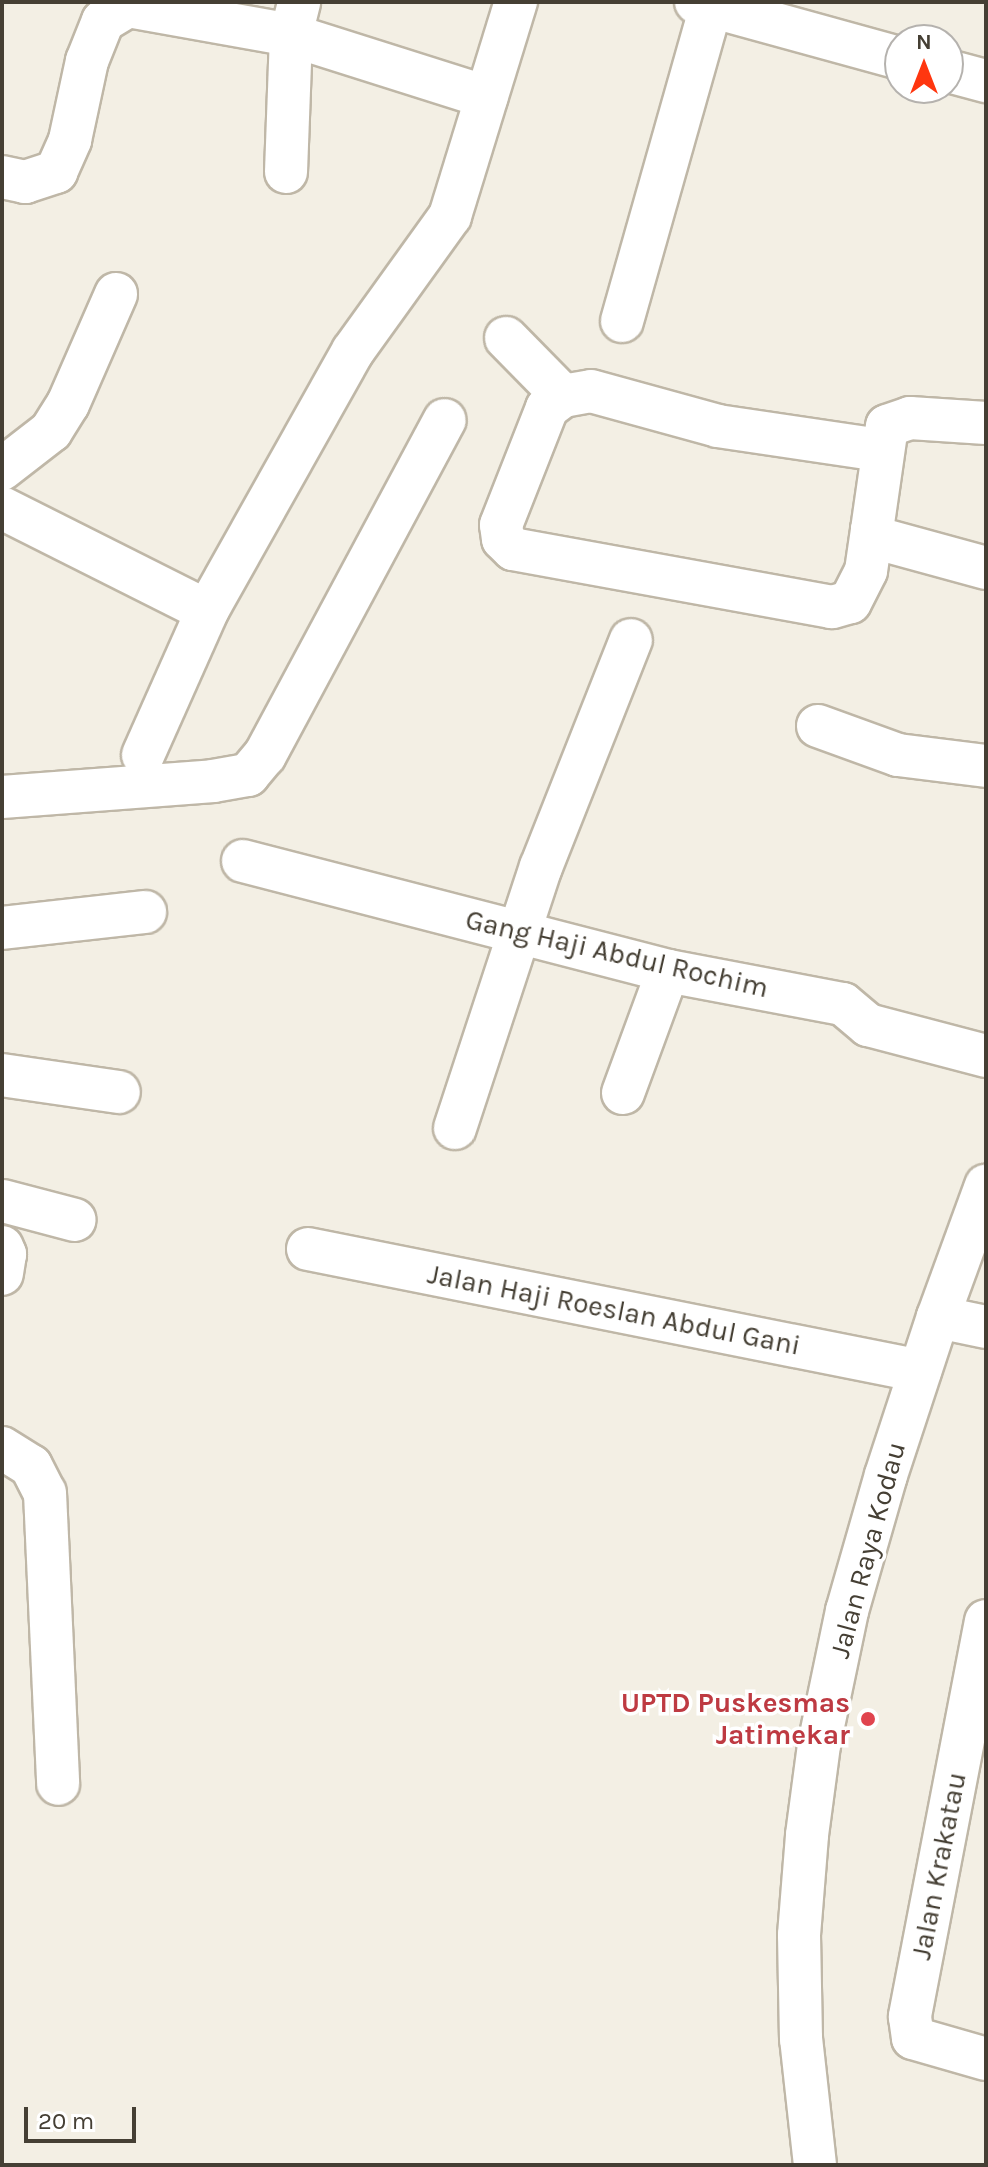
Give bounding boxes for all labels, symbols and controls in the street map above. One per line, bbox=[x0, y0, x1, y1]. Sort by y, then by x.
north arrow bbox=[884, 24, 964, 104]
text: N bbox=[916, 29, 932, 55]
street label: Gang Haji Abdul Rochim bbox=[462, 903, 772, 1005]
street label: Jalan Haji Roeslan Abdul Gani bbox=[425, 1257, 803, 1363]
street label: Jalan Raya Kodau bbox=[823, 1438, 913, 1662]
place label: UPTD Puskesmas Jatimekar bbox=[621, 1686, 850, 1752]
marker: UPTD Puskesmas Jatimekar bbox=[857, 1708, 879, 1730]
street label: Jalan Krakatau bbox=[904, 1769, 974, 1963]
scale bar bbox=[28, 2091, 140, 2141]
text: 20 m bbox=[38, 2107, 94, 2135]

